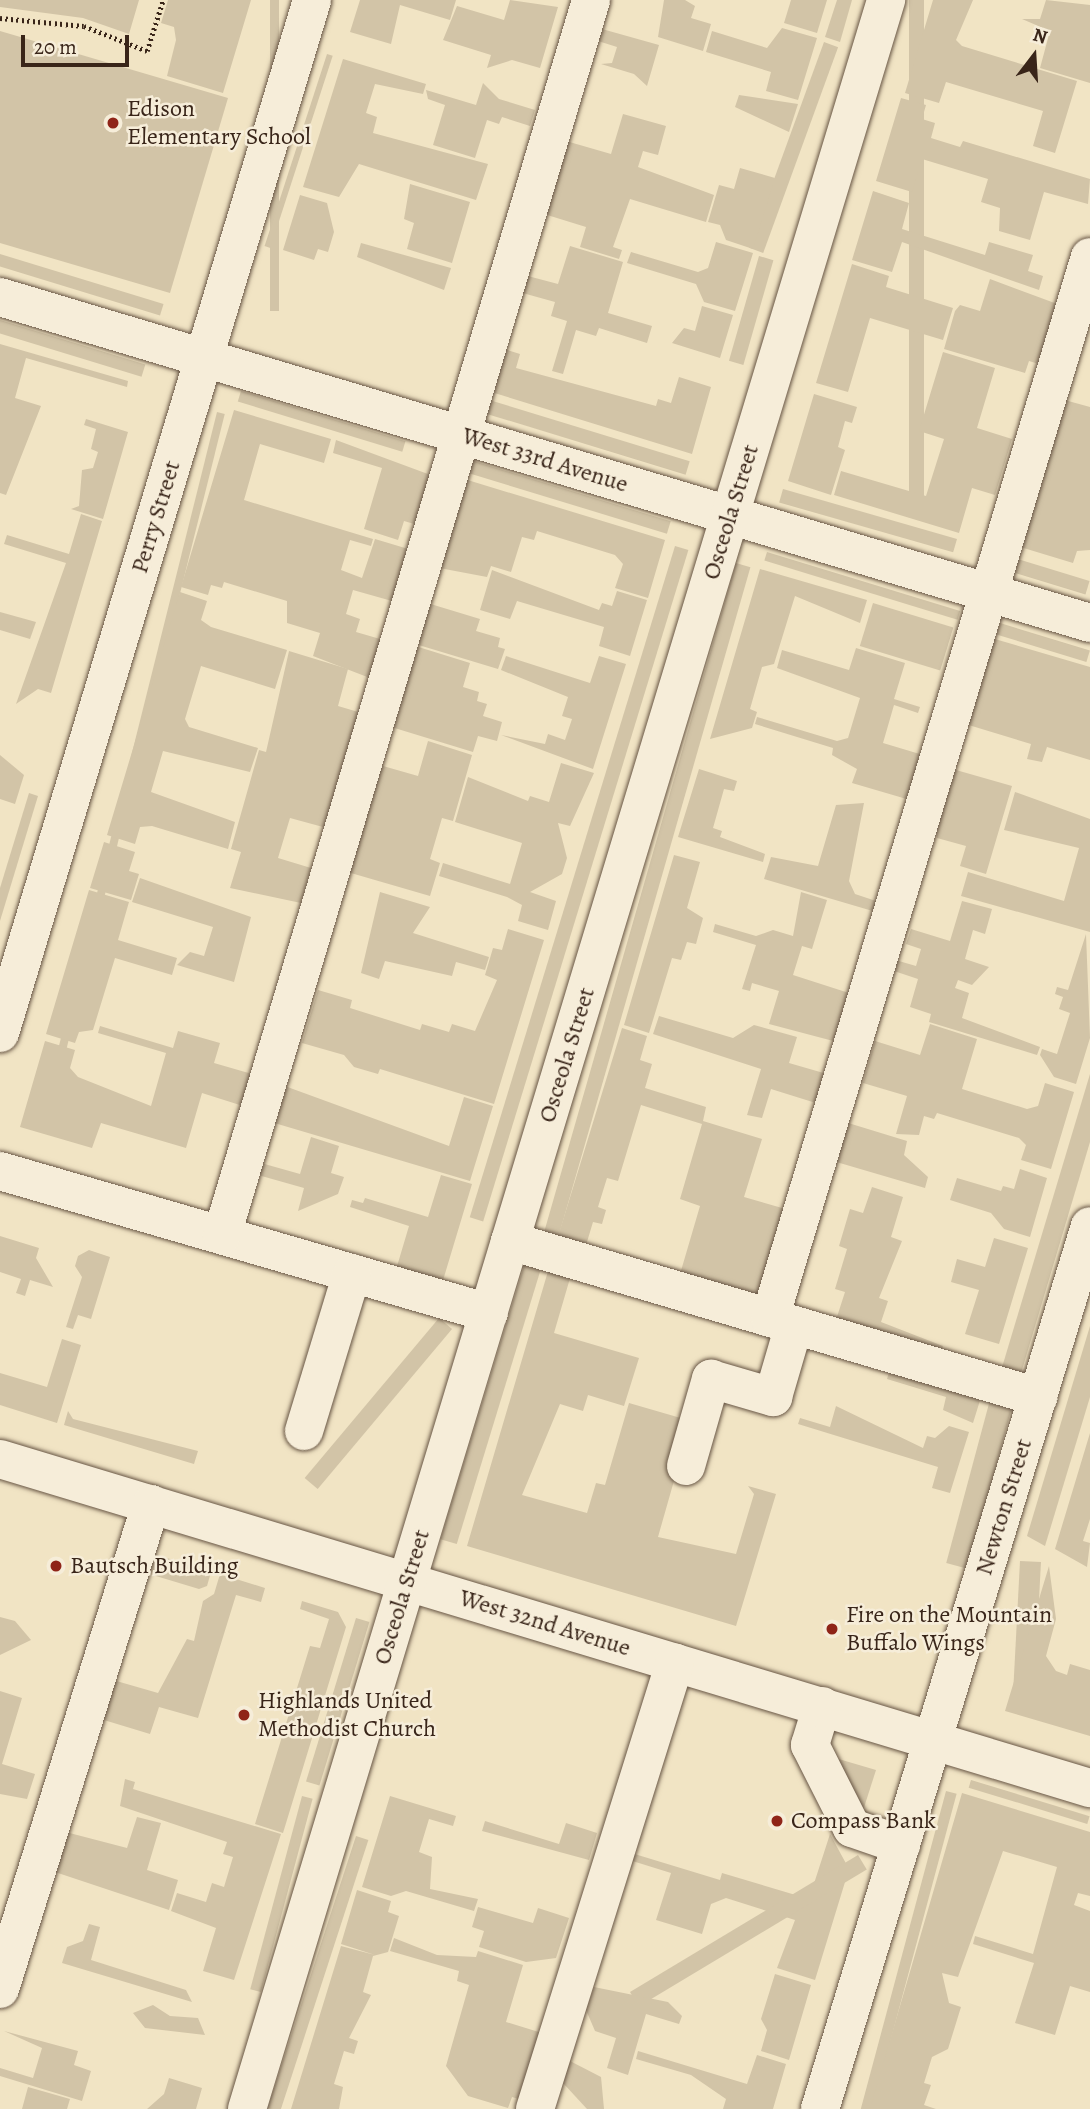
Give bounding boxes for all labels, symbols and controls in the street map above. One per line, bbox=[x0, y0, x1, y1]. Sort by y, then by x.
scale bar bbox=[24, 21, 133, 65]
north arrow bbox=[999, 21, 1069, 91]
text: N bbox=[1030, 21, 1051, 50]
text: 20 m bbox=[34, 33, 77, 61]
place label: Edison Elementary School bbox=[127, 95, 311, 151]
marker: Edison Elementary School bbox=[105, 115, 121, 131]
street label: West 33rd Avenue bbox=[459, 421, 631, 499]
street label: Osceola Street bbox=[697, 441, 765, 583]
street label: Perry Street bbox=[125, 457, 187, 577]
street label: Osceola Street bbox=[533, 984, 601, 1126]
street label: Newton Street bbox=[970, 1435, 1038, 1579]
street label: Osceola Street bbox=[368, 1526, 436, 1668]
place label: Bautsch Building bbox=[70, 1552, 239, 1580]
marker: Bautsch Building bbox=[48, 1558, 64, 1574]
street label: West 32nd Avenue bbox=[456, 1583, 634, 1663]
place label: Fire on the Mountain Buffalo Wings bbox=[846, 1601, 1052, 1657]
marker: Fire on the Mountain Buffalo Wings bbox=[824, 1621, 840, 1637]
place label: Highlands United Methodist Church bbox=[258, 1687, 436, 1743]
marker: Highlands United Methodist Church bbox=[236, 1707, 252, 1723]
place label: Compass Bank bbox=[791, 1807, 936, 1835]
marker: Compass Bank bbox=[769, 1813, 785, 1829]

